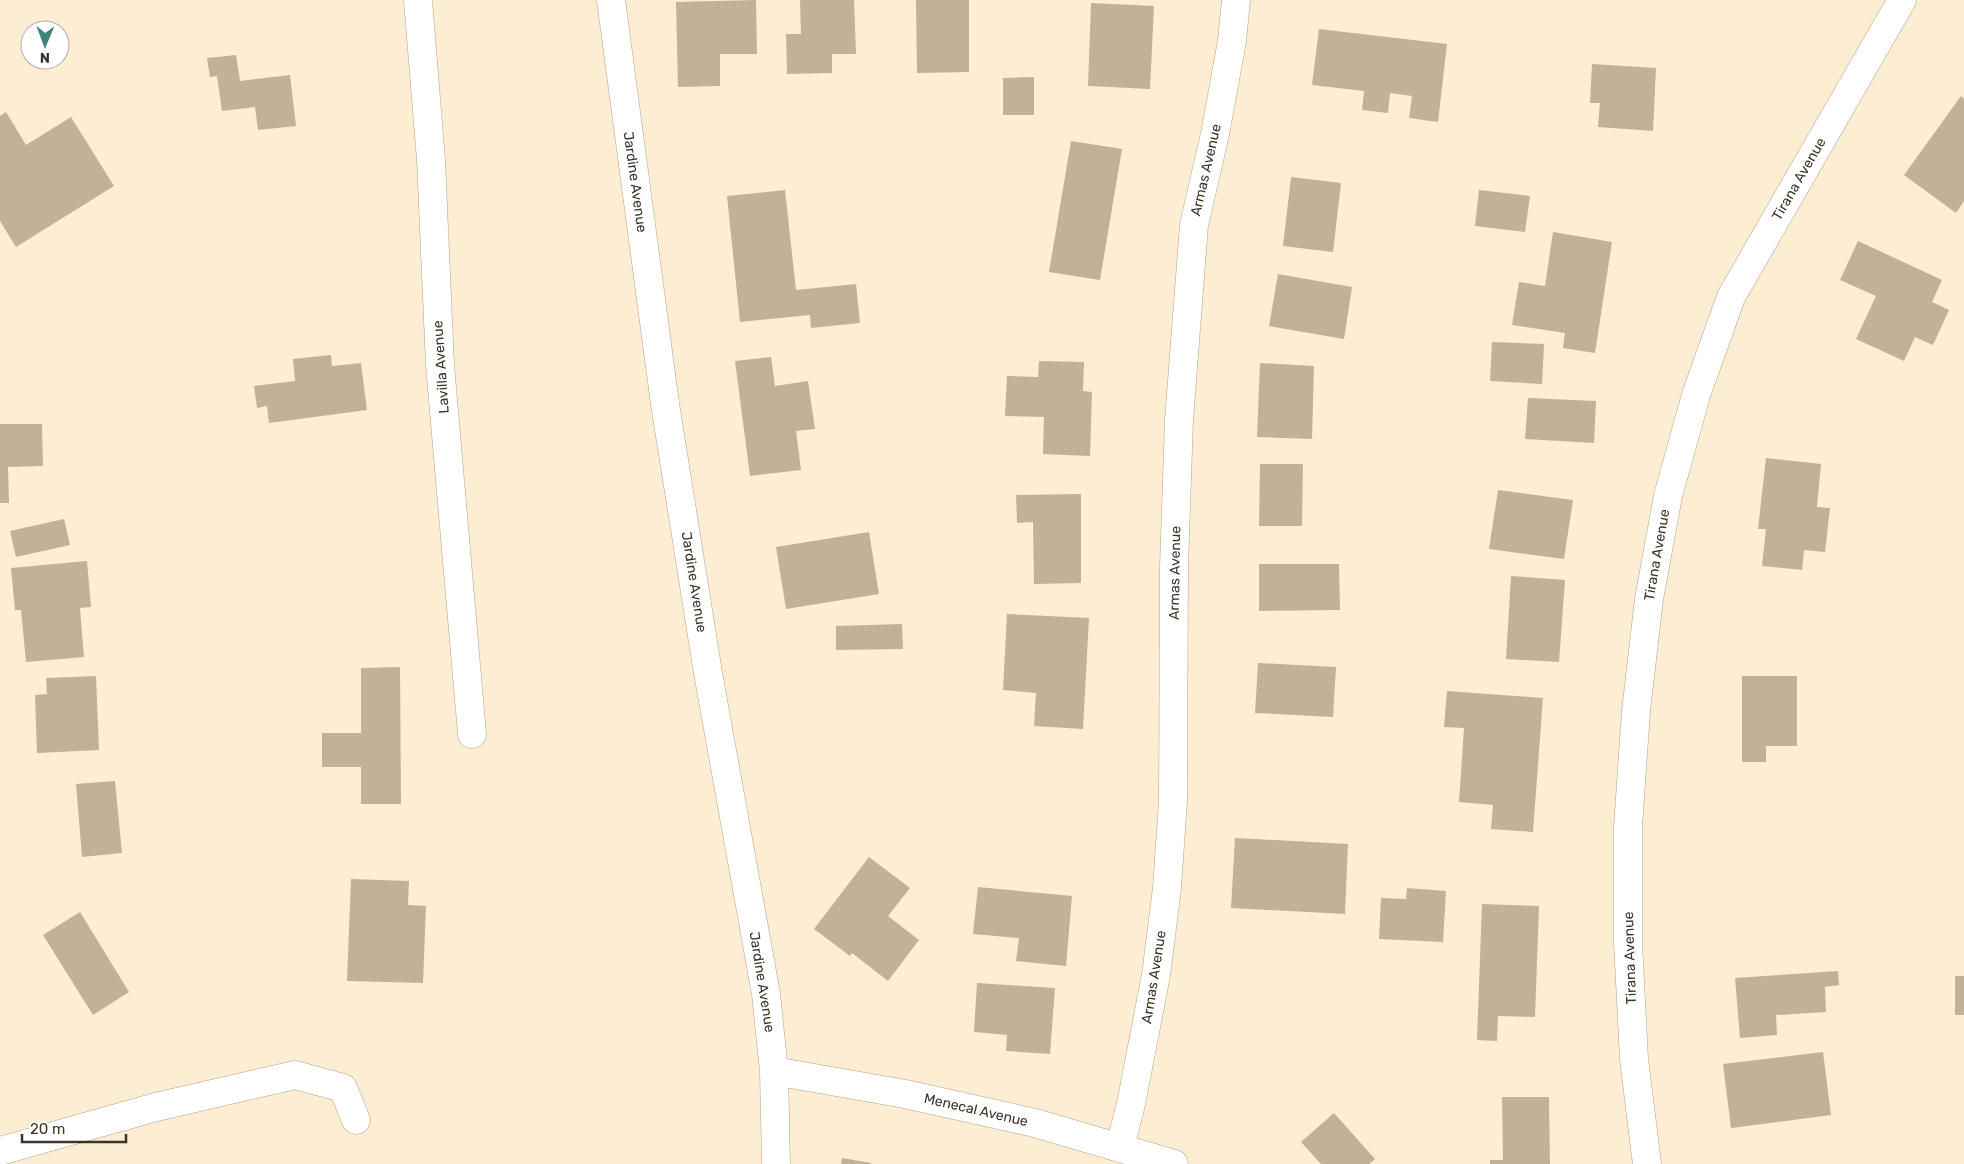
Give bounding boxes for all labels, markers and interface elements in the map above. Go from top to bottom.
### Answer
north arrow [20,20,70,70]
text: N [40,49,50,66]
street label: Armas Avenue [1187,122,1225,218]
street label: Jardine Avenue [619,130,651,234]
street label: Tirana Avenue [1768,134,1830,223]
street label: Lavilla Avenue [429,320,453,414]
street label: Tirana Avenue [1641,508,1673,602]
street label: Armas Avenue [1166,526,1184,620]
street label: Jardine Avenue [678,530,710,634]
street label: Tirana Avenue [1620,911,1640,1005]
street label: Armas Avenue [1138,929,1170,1025]
street label: Jardine Avenue [746,930,778,1034]
street label: Menecal Avenue [922,1090,1030,1130]
scale bar [22,1112,126,1144]
text: 20 m [30,1120,65,1138]

